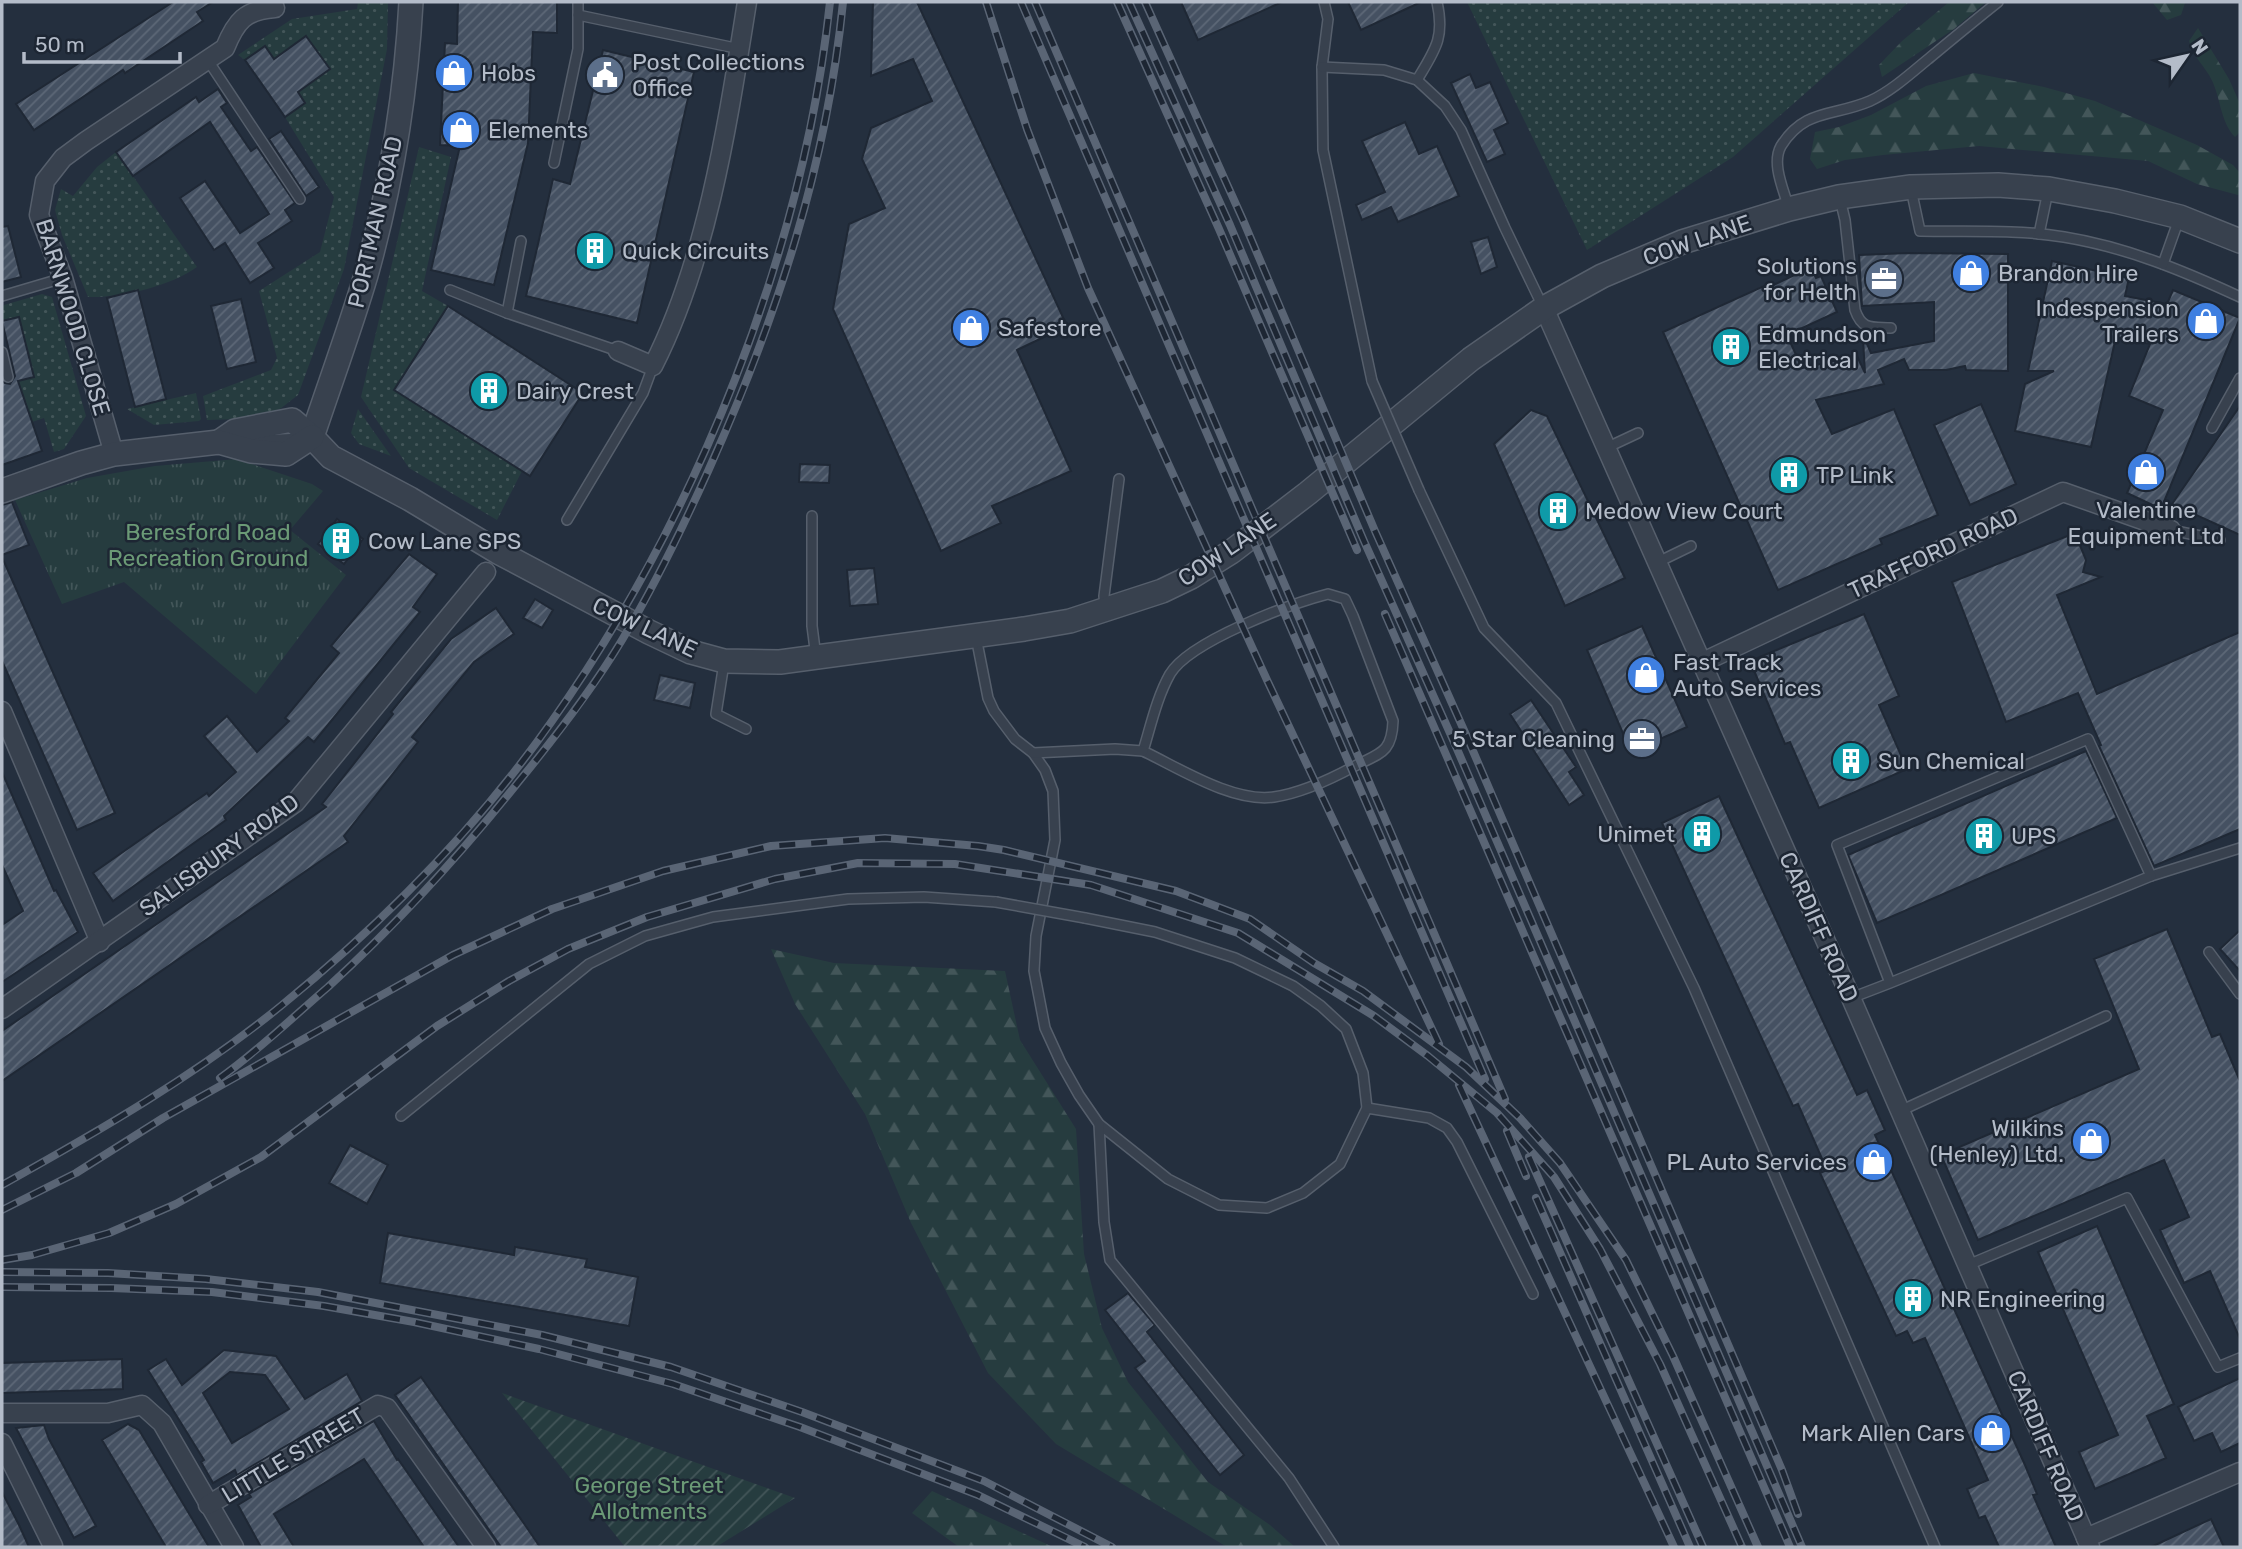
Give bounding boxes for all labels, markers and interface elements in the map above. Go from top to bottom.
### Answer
scale bar [24,21,180,65]
north arrow [2151,21,2221,91]
text: 50 m [35,32,85,57]
text: N [2186,35,2213,59]
place label: Post Collections Office [632,48,805,102]
shop icon: Hobs [433,52,475,94]
public building icon: Post Collections Office [584,54,626,96]
place label: Hobs [481,59,536,87]
shop icon: Elements [440,109,482,151]
place label: Elements [488,116,588,144]
street label: PORTMAN ROAD [342,133,408,311]
street label: COW LANE [1639,208,1755,272]
street label: BARNWOOD CLOSE [30,215,116,419]
building icon: Quick Circuits [574,230,616,272]
place label: Quick Circuits [622,237,769,265]
place label: Solutions for Helth [1757,252,1857,306]
shop icon: Brandon Hire [1950,252,1992,294]
office icon: Solutions for Helth [1863,258,1905,300]
place label: Brandon Hire [1998,259,2138,287]
place label: Indespension Trailers [2036,294,2179,348]
shop icon: Indespension Trailers [2185,300,2227,342]
shop icon: Safestore [950,307,992,349]
place label: Safestore [998,314,1102,342]
place label: Edmundson Electrical [1758,320,1886,374]
building icon: Edmundson Electrical [1710,326,1752,368]
building icon: Dairy Crest [468,370,510,412]
place label: Dairy Crest [516,377,634,405]
shop icon: Valentine Equipment Ltd [2125,451,2167,493]
building icon: TP Link [1768,454,1810,496]
place label: TP Link [1816,461,1894,489]
building icon: Medow View Court [1537,490,1579,532]
place label: Valentine Equipment Ltd [2068,496,2224,550]
place label: Medow View Court [1585,497,1782,525]
street label: TRAFFORD ROAD [1844,501,2022,605]
street label: COW LANE [1172,506,1282,592]
park label: Beresford Road Recreation Ground [108,518,308,572]
building icon: Cow Lane SPS [320,520,362,562]
place label: Cow Lane SPS [368,527,521,555]
street label: COW LANE [588,591,702,663]
place label: Fast Track Auto Services [1673,648,1821,702]
shop icon: Fast Track Auto Services [1625,654,1667,696]
office icon: 5 Star Cleaning [1621,718,1663,760]
place label: 5 Star Cleaning [1452,725,1615,753]
building icon: Sun Chemical [1830,740,1872,782]
place label: Sun Chemical [1878,747,2025,775]
street label: SALISBURY ROAD [134,788,304,922]
building icon: Unimet [1681,813,1723,855]
building icon: UPS [1963,815,2005,857]
place label: Unimet [1597,820,1675,848]
place label: UPS [2011,822,2056,850]
street label: CARDIFF ROAD [1773,848,1865,1006]
place label: Wilkins (Henley) Ltd. [1930,1114,2064,1168]
shop icon: Wilkins (Henley) Ltd. [2070,1120,2112,1162]
shop icon: PL Auto Services [1853,1141,1895,1183]
place label: PL Auto Services [1666,1148,1847,1176]
building icon: NR Engineering [1892,1278,1934,1320]
place label: NR Engineering [1940,1285,2106,1313]
street label: CARDIFF ROAD [2002,1366,2090,1526]
street label: LITTLE STREET [216,1401,370,1509]
shop icon: Mark Allen Cars [1971,1412,2013,1454]
place label: Mark Allen Cars [1801,1419,1965,1447]
park label: George Street Allotments [575,1471,723,1525]

